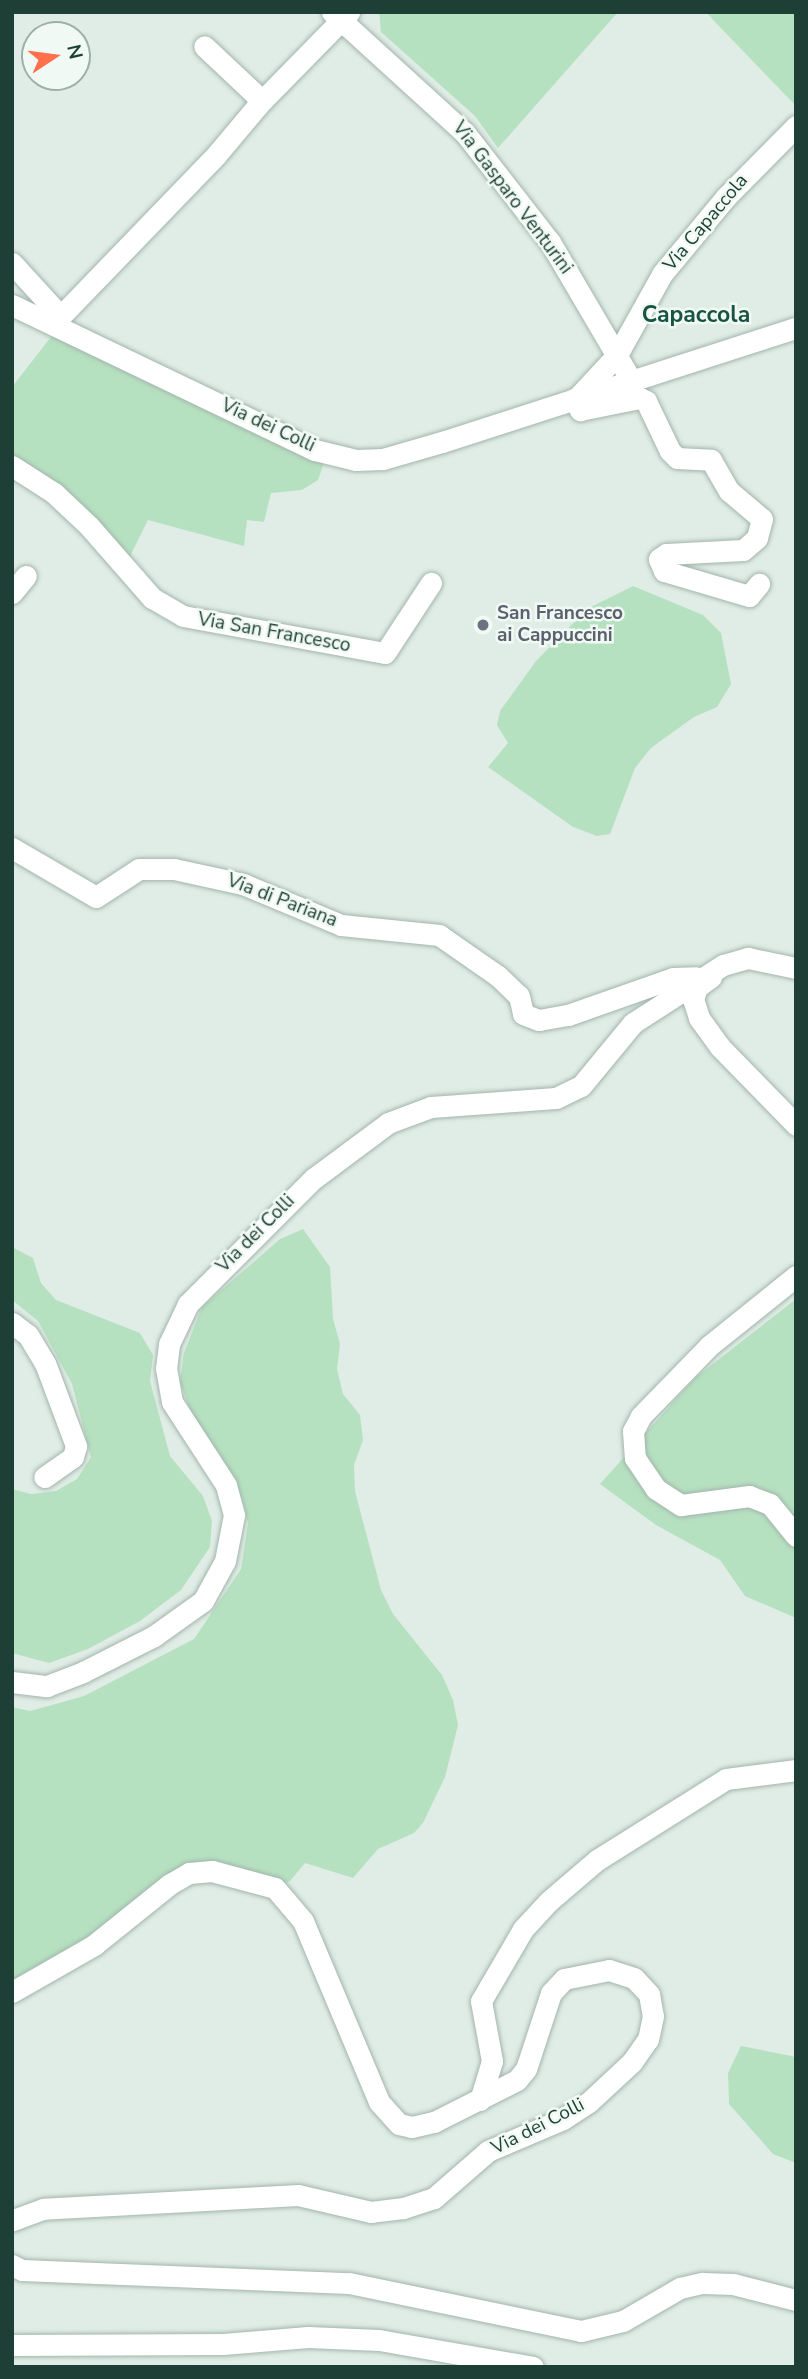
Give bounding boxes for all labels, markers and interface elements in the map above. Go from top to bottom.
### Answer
north arrow [21,21,91,91]
text: N [60,42,89,62]
street label: Via Gasparo Venturini [447,117,577,279]
street label: Via Capaccola [659,170,753,276]
district label: Capaccola [642,301,750,329]
street label: Via dei Colli [217,394,319,458]
place label: San Francesco ai Cappuccini [497,603,623,647]
street label: Via San Francesco [196,608,352,658]
marker: San Francesco ai Cappuccini [475,617,491,633]
street label: Via di Pariana [223,869,341,933]
street label: Via dei Colli [212,1190,300,1278]
street label: Via dei Colli [488,2094,588,2160]

